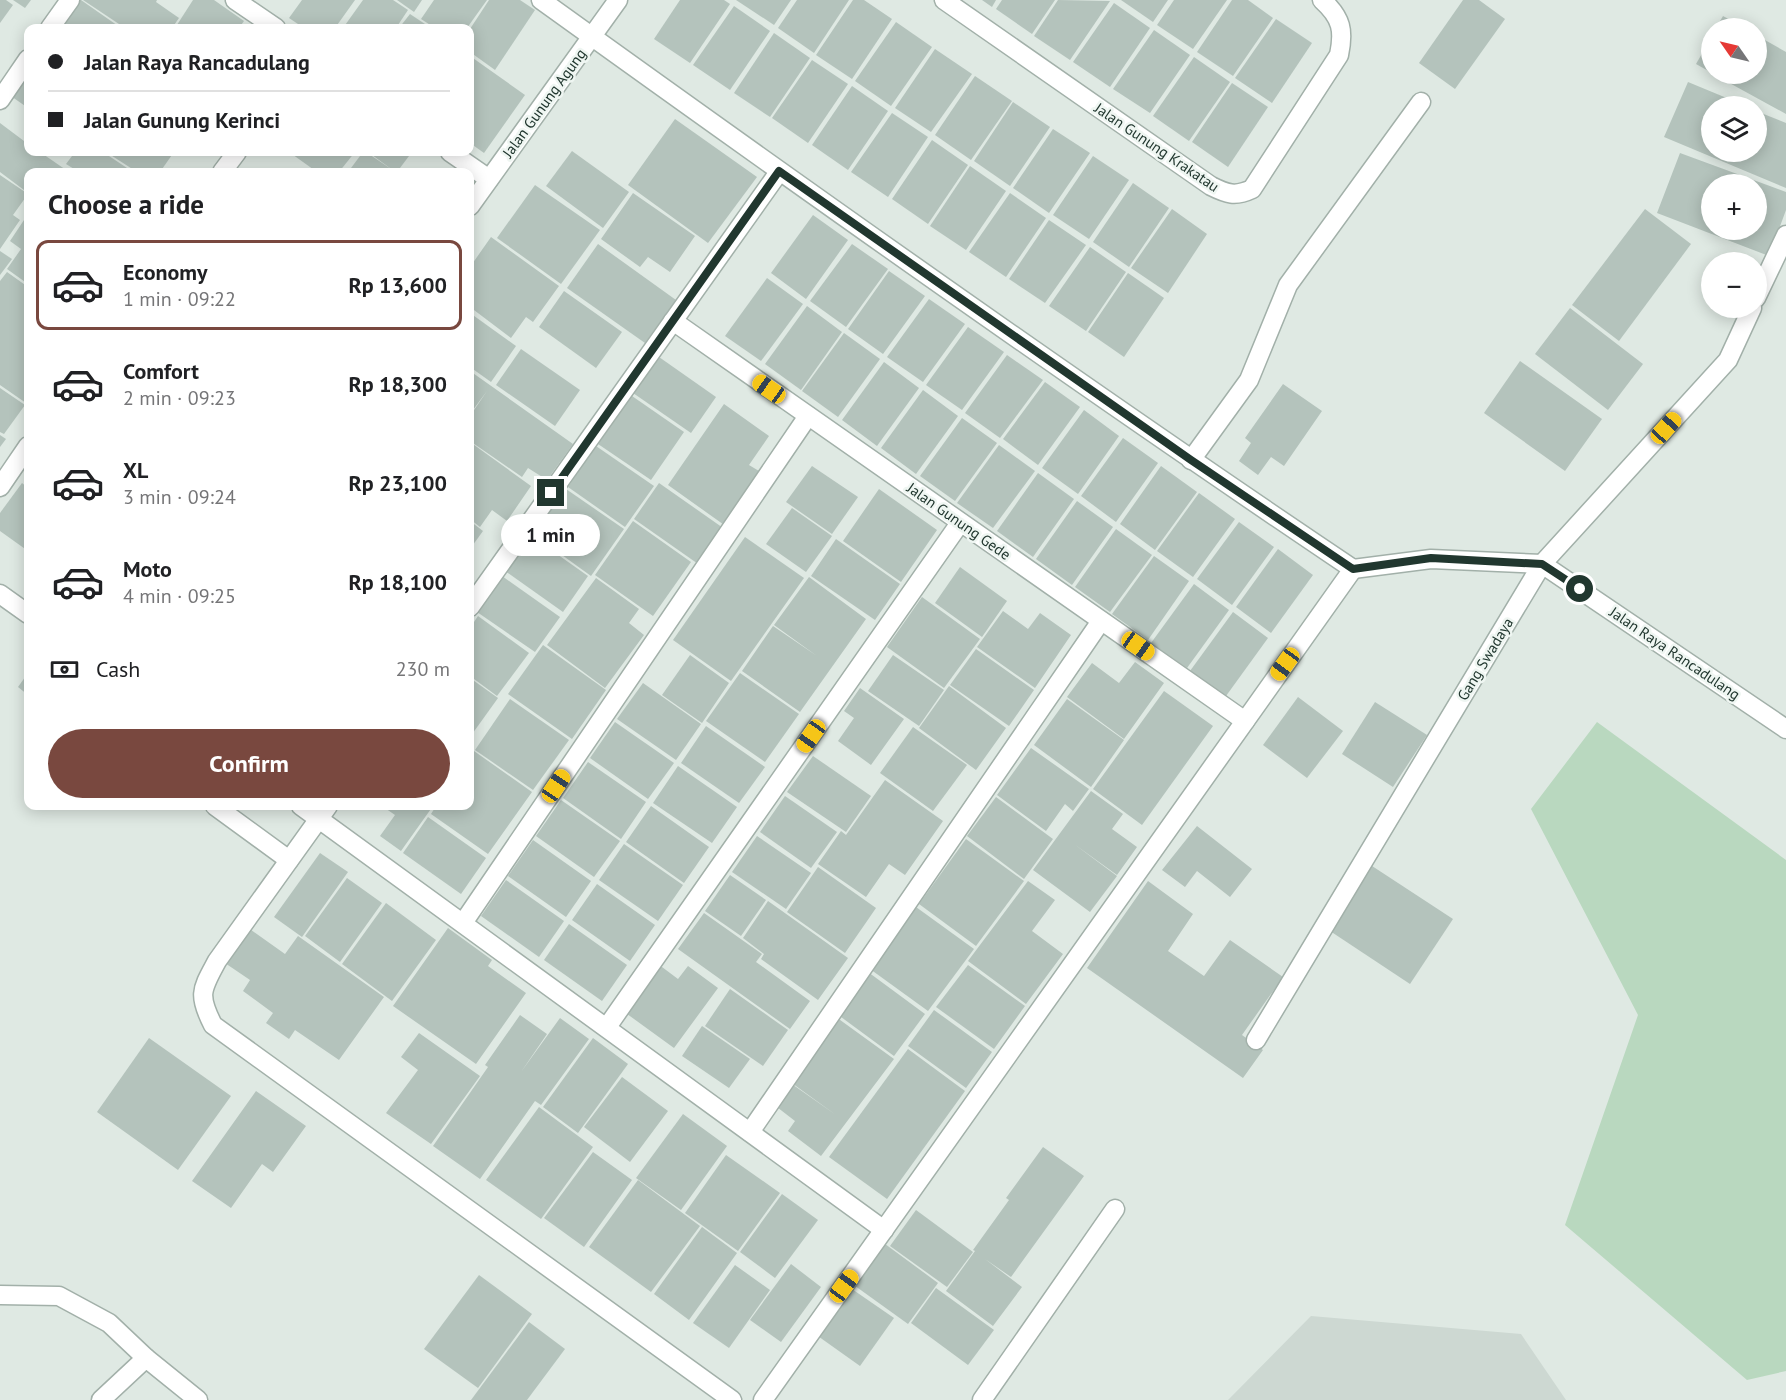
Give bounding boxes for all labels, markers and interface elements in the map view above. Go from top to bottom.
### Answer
north arrow [1701,18,1767,84]
map controls [1701,18,1767,318]
street label: Jalan Gunung Agung [497,45,590,162]
text: Jalan Raya Rancadulang [84,48,310,76]
button: layers [1701,96,1767,162]
street label: Jalan Gunung Krakatau [1090,98,1223,196]
text: Jalan Gunung Kerinci [84,106,280,134]
button: + [1701,174,1767,240]
text: Choose a ride [48,187,204,221]
button: − [1701,252,1767,318]
icon: car [51,258,105,312]
text: Economy [123,258,207,286]
text: Rp 13,600 [348,271,447,299]
text: 1 min · 09:22 [123,286,236,312]
icon: car [51,357,105,411]
text: Comfort [123,357,199,385]
text: Rp 18,300 [348,370,447,398]
car [749,371,789,407]
text: 2 min · 09:23 [123,385,236,411]
car [1647,409,1685,447]
icon: car [51,456,105,510]
text: XL [123,456,148,484]
text: Rp 23,100 [348,469,447,497]
street label: Jalan Gunung Gede [903,478,1014,564]
route end [537,479,564,506]
text: 3 min · 09:24 [123,484,236,510]
callout: 1 min [502,514,600,556]
text: 1 min [526,522,575,548]
icon: car [51,555,105,609]
text: Moto [123,555,172,583]
text: Rp 18,100 [348,568,447,596]
route start [1566,575,1593,602]
text: 4 min · 09:25 [123,583,236,609]
street label: Jalan Raya Rancadulang [1605,602,1744,704]
street label: Gang Swadaya [1453,614,1517,704]
car [1118,628,1158,664]
car [1267,644,1303,684]
icon: cash [48,653,81,686]
text: Cash [96,655,140,683]
text: 230 m [396,656,450,682]
car [793,716,829,756]
button: Confirm [48,729,450,798]
car [538,766,574,806]
car [826,1266,862,1306]

